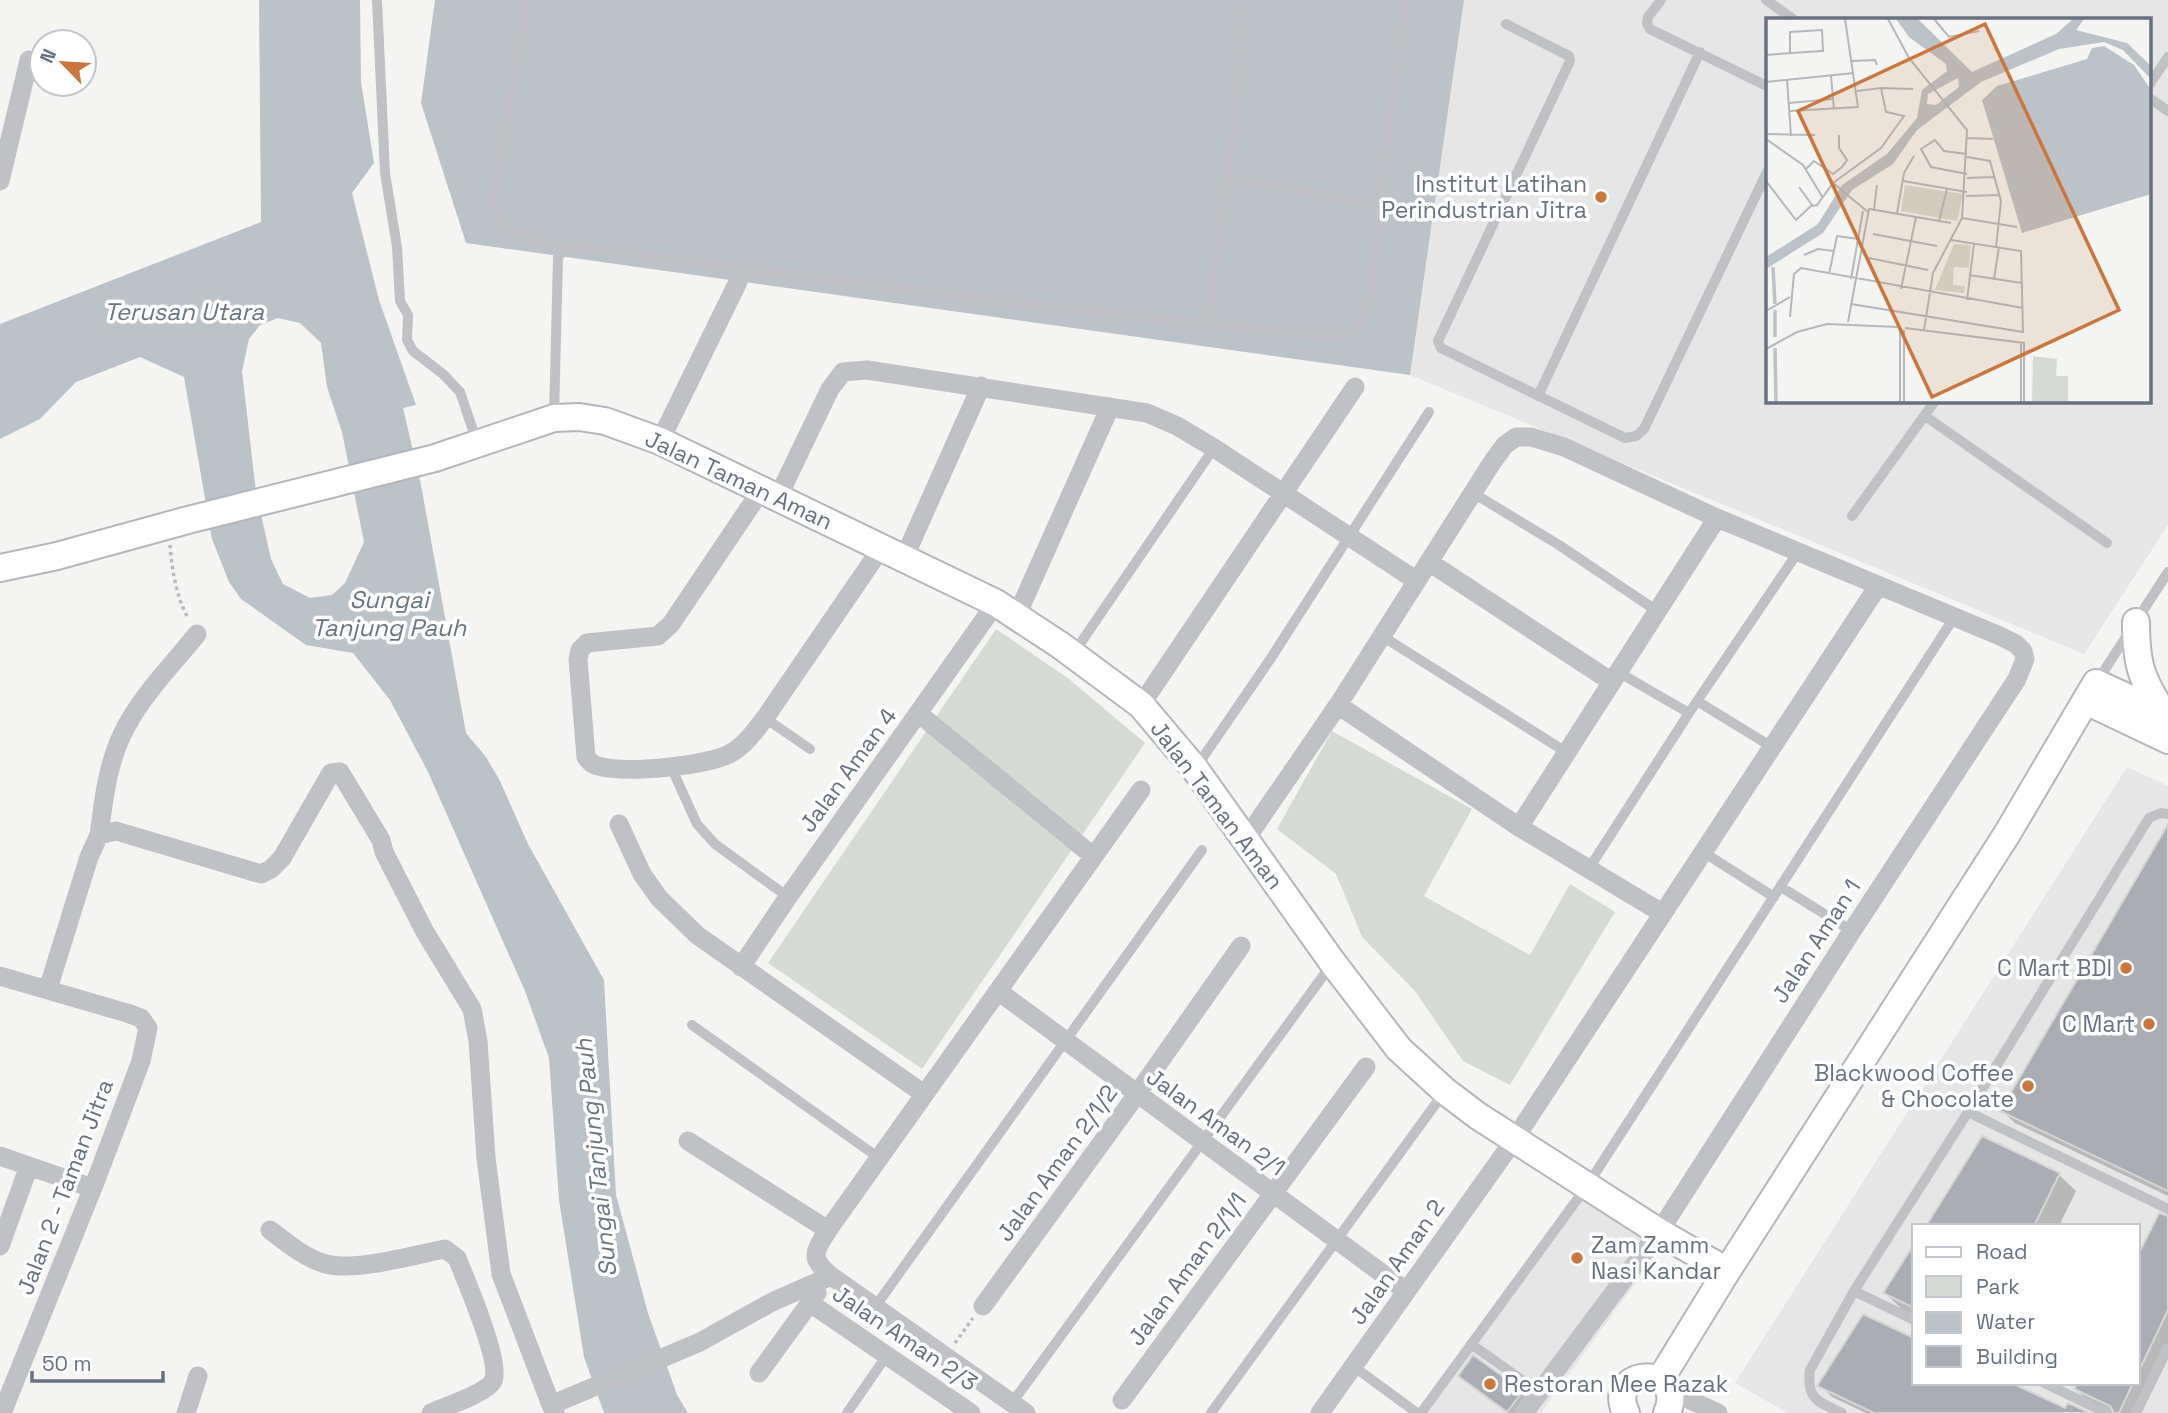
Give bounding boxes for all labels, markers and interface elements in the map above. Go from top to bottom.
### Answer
inset map [1766,18,2150,402]
north arrow [28,28,98,98]
text: N [34,45,62,67]
place label: Institut Latihan Perindustrian Jitra [1381,169,1587,225]
marker: Institut Latihan Perindustrian Jitra [1593,189,1609,205]
water label: Terusan Utara [104,296,264,327]
street label: Jalan Taman Aman [640,423,838,537]
water label: Sungai Tanjung Pauh [312,584,468,643]
street label: Jalan Aman 4 [793,702,903,838]
street label: Jalan Taman Aman [1144,715,1290,895]
street label: Jalan Aman 1 [1765,873,1867,1009]
place label: C Mart BDI [1997,953,2112,983]
marker: C Mart BDI [2118,960,2134,976]
place label: C Mart [2062,1009,2135,1039]
marker: C Mart [2141,1016,2157,1032]
water label: Sungai Tanjung Pauh [567,1036,623,1279]
place label: Blackwood Coffee & Chocolate [1814,1058,2014,1114]
street label: Jalan Aman 2/1 [1141,1062,1291,1182]
street label: Jalan 2 - Taman Jitra [10,1075,120,1299]
marker: Blackwood Coffee & Chocolate [2020,1078,2036,1094]
street label: Jalan Aman 2/1/2 [990,1079,1124,1247]
street label: Jalan Aman 2/1/1 [1121,1186,1253,1352]
street label: Jalan Aman 2 [1343,1193,1451,1331]
legend [1912,1224,2140,1385]
place label: Zam Zamm Nasi Kandar [1591,1230,1721,1286]
text: Road [1976,1238,2028,1265]
marker: Zam Zamm Nasi Kandar [1569,1250,1585,1266]
text: Park [1976,1273,2020,1300]
street label: Jalan Aman 2/3 [827,1278,983,1398]
text: Water [1976,1308,2035,1335]
scale bar [32,1340,163,1384]
text: Building [1976,1343,2058,1370]
text: 50 m [42,1350,92,1377]
place label: Restoran Mee Razak [1504,1369,1728,1399]
marker: Restoran Mee Razak [1482,1376,1498,1392]

